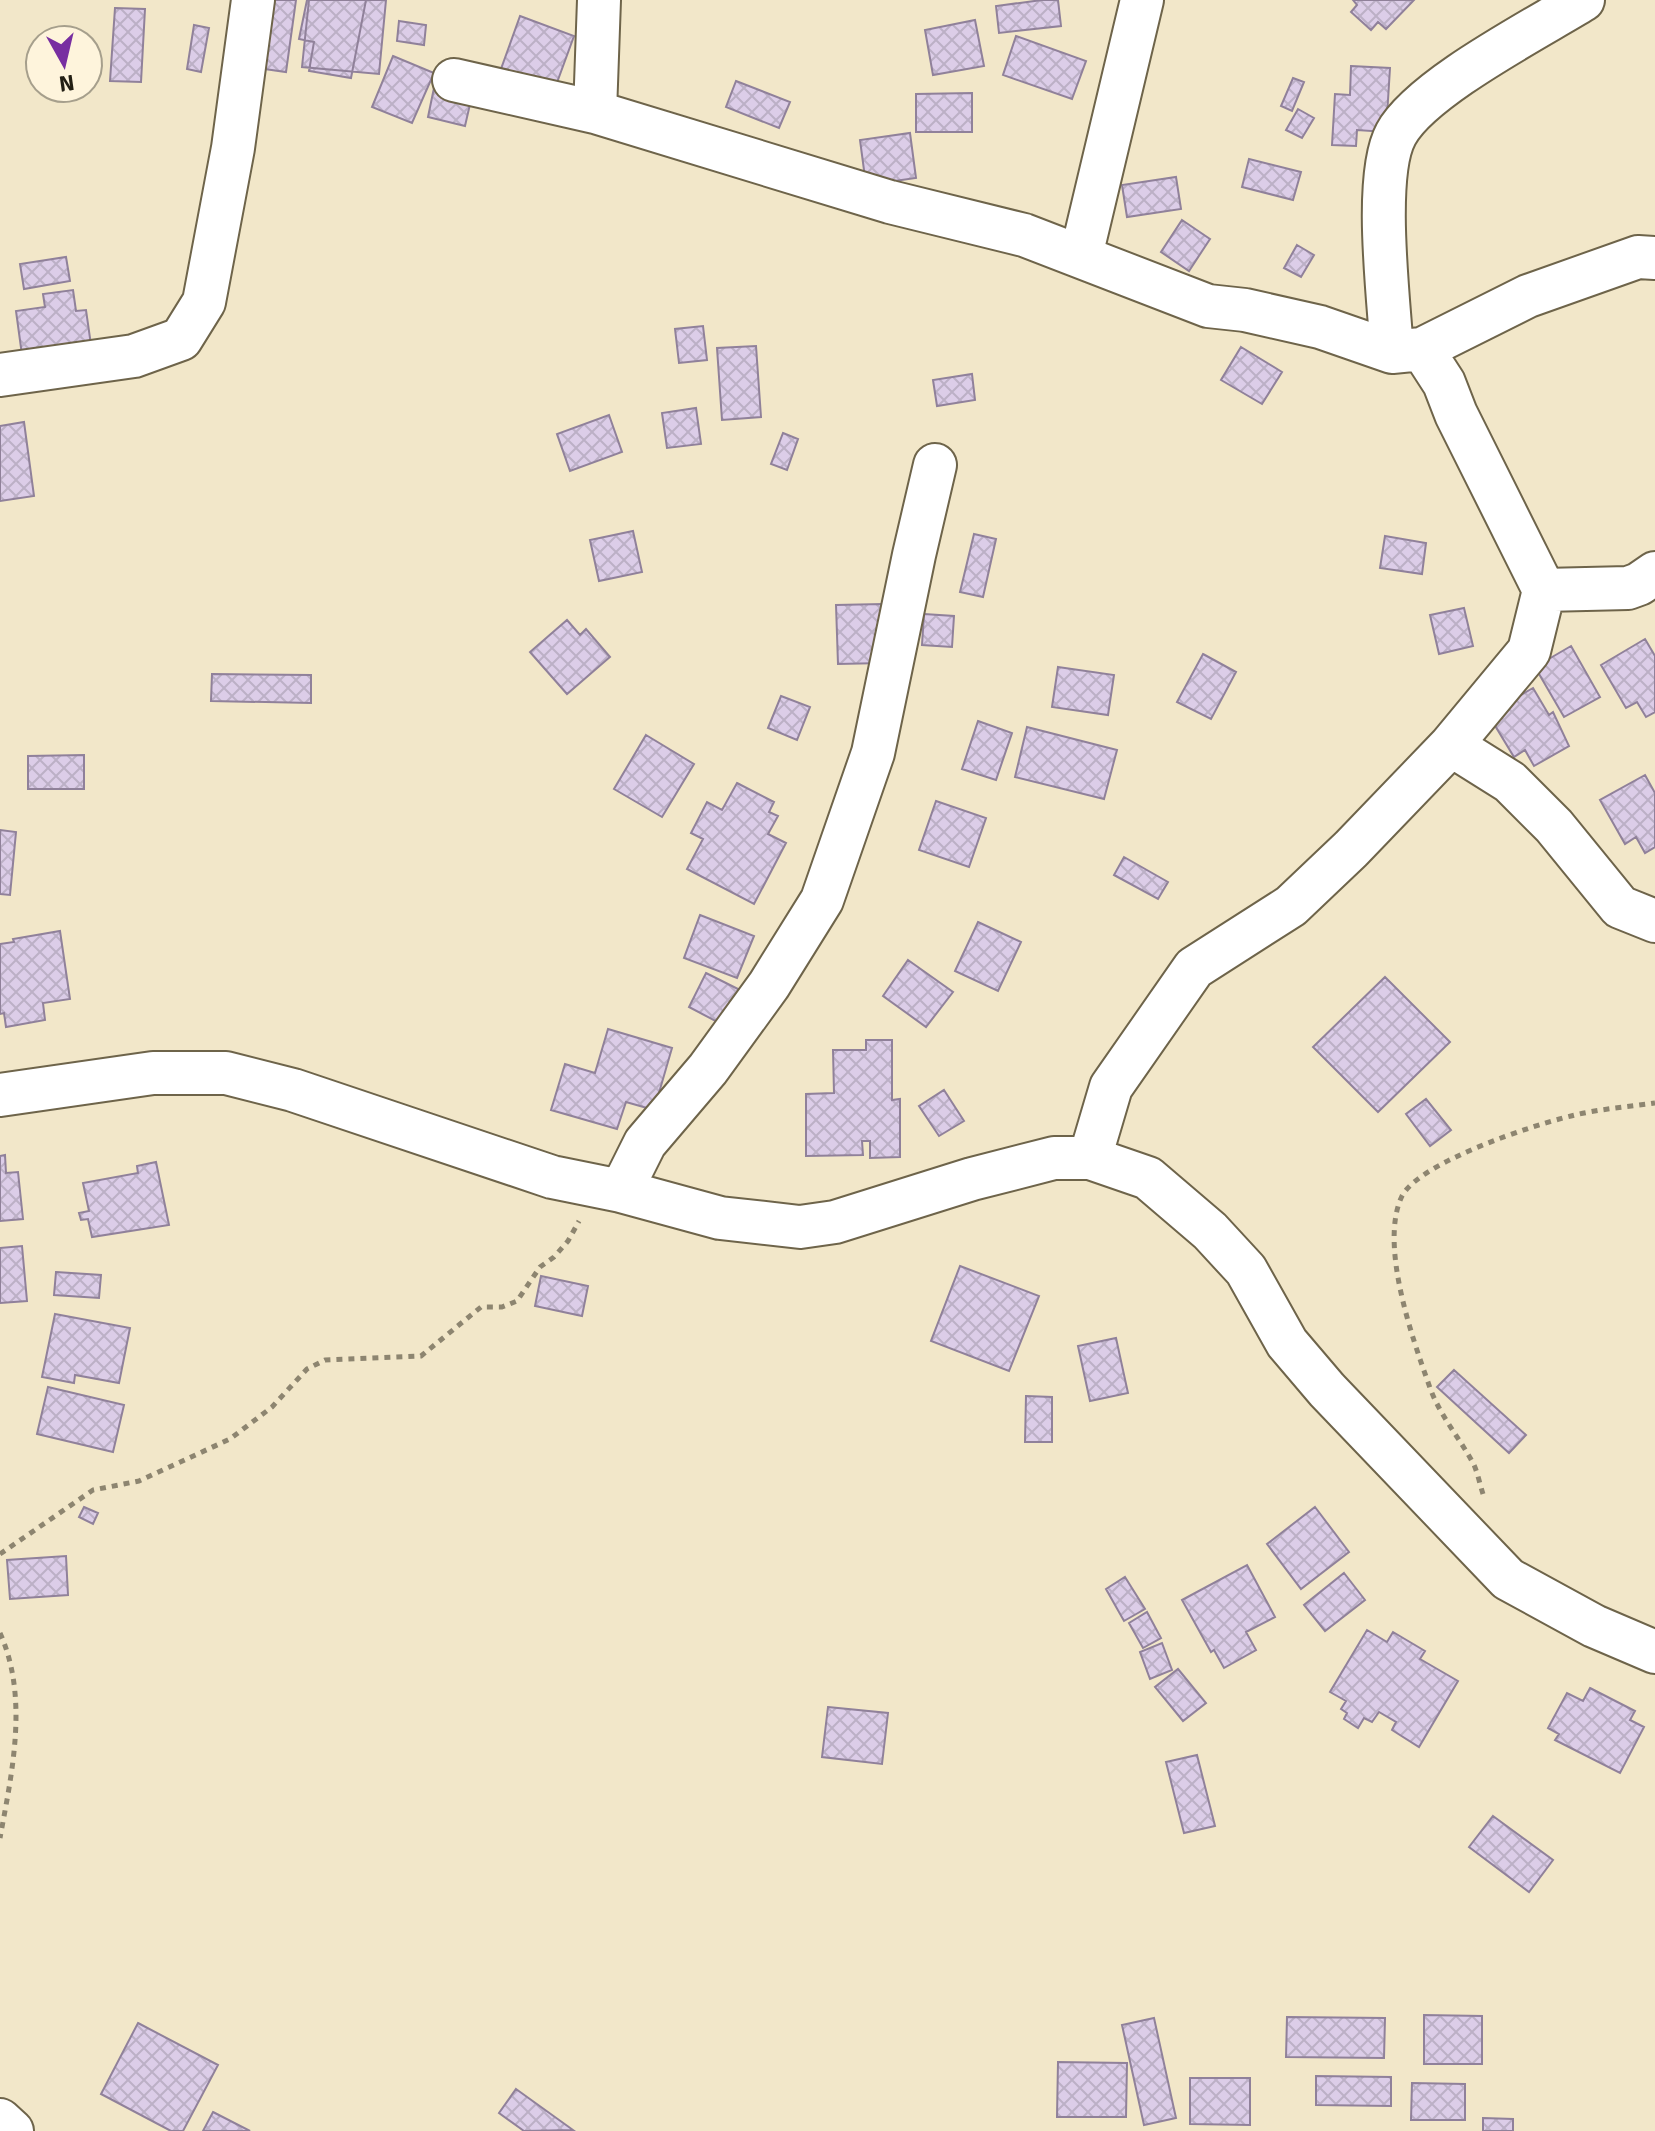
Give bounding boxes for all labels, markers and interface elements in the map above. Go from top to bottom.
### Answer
north arrow [24,24,104,104]
text: N [57,69,76,98]

